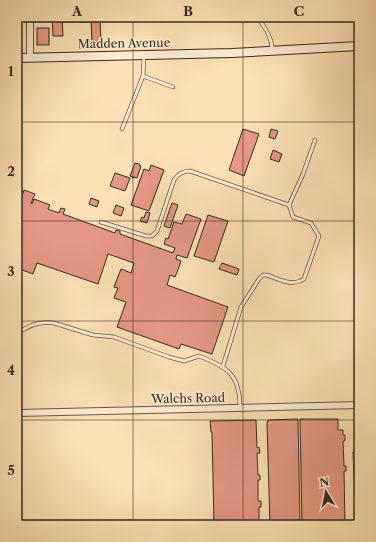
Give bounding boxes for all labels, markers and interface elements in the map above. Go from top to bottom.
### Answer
text: A [71,3,83,19]
text: B [183,3,193,19]
text: C [294,3,304,19]
street label: Madden Avenue [78,35,171,51]
text: 1 [8,63,14,79]
text: 2 [7,163,15,179]
text: 3 [7,263,15,279]
text: 4 [7,362,15,378]
street label: Walchs Road [150,390,226,406]
text: 5 [7,462,15,478]
north arrow [306,472,346,512]
text: N [318,474,331,490]

